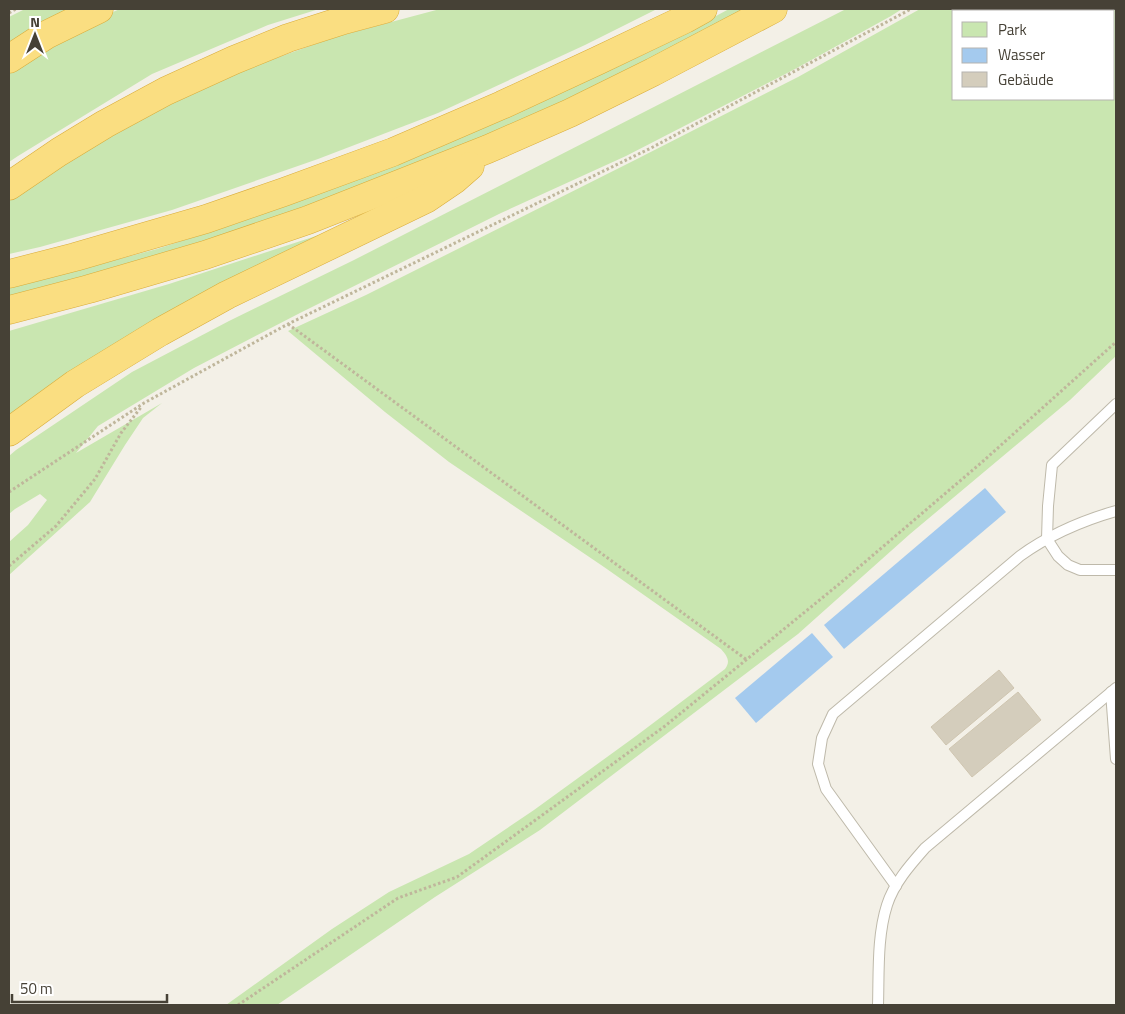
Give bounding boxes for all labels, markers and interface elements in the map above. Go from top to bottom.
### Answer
north arrow [10,10,60,60]
legend [952,10,1115,100]
text: N [30,11,40,32]
text: Park [998,18,1027,41]
text: Wasser [998,43,1045,66]
text: Gebäude [998,68,1054,91]
scale bar [12,972,168,1004]
text: 50 m [20,977,53,1000]

